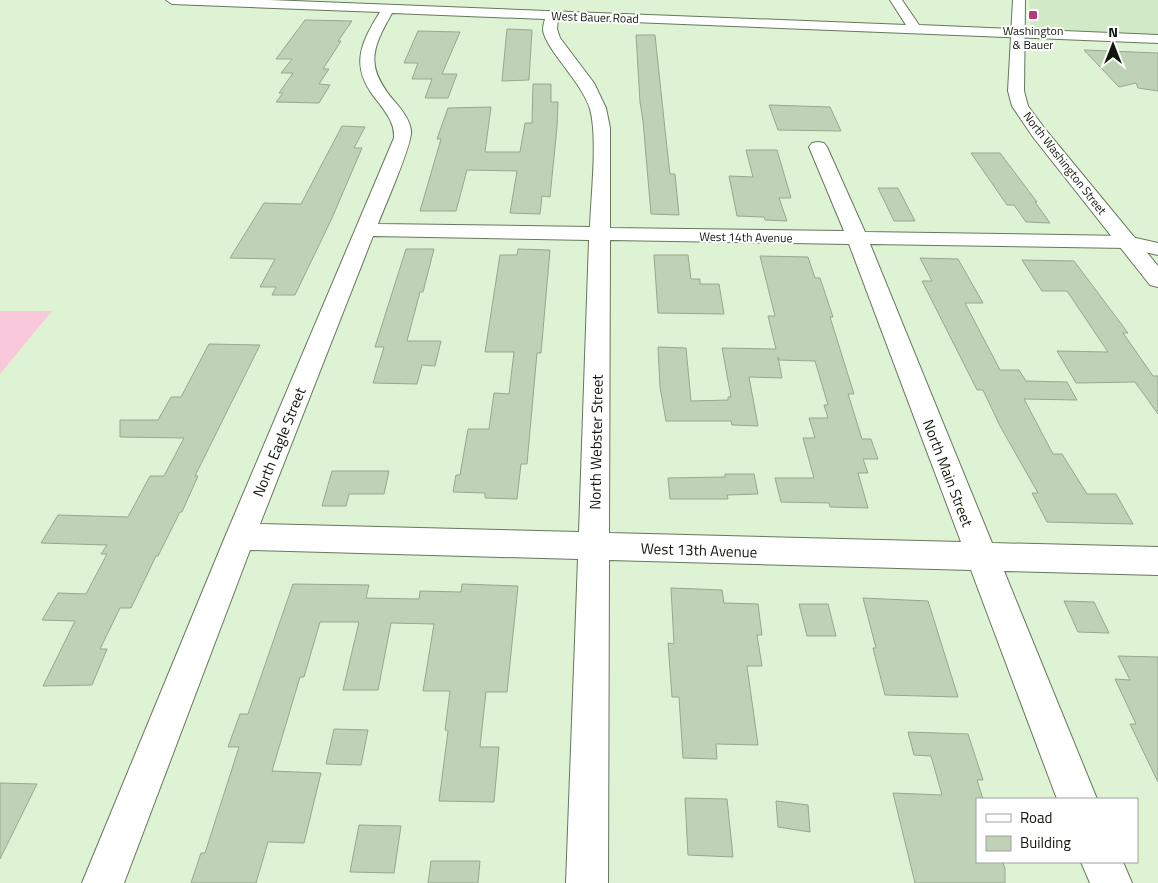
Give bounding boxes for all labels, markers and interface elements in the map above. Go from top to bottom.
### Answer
street label: West Bauer Road [551,6,639,28]
marker: Washington & Bauer [1027,9,1039,21]
north arrow [1088,20,1138,70]
place label: Washington & Bauer [1003,21,1063,54]
text: N [1108,21,1118,42]
street label: North Washington Street [1019,107,1112,219]
street label: West 14th Avenue [699,227,793,247]
street label: North Webster Street [583,373,609,510]
street label: North Eagle Street [247,383,312,500]
street label: North Main Street [917,416,979,531]
street label: West 13th Avenue [640,536,758,564]
legend [976,798,1138,863]
text: Road [1020,806,1052,829]
text: Building [1020,831,1071,854]

